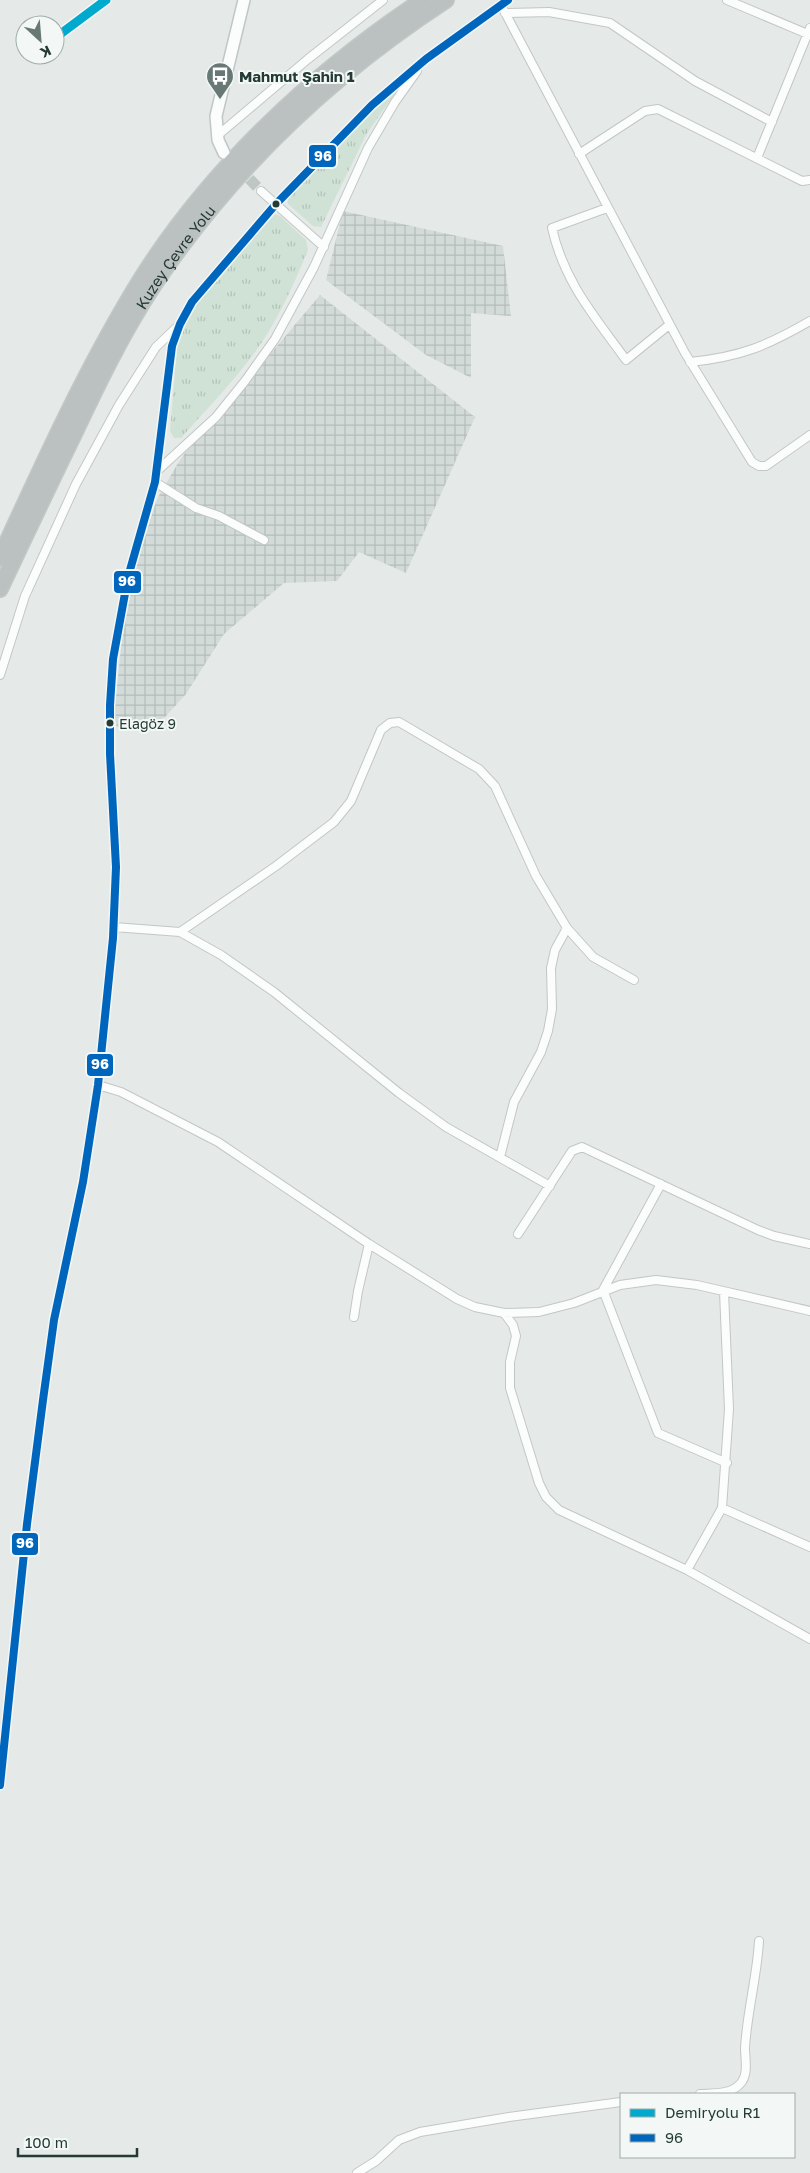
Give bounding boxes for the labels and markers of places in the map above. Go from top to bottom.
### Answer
bus stop icon: Mahmut Şahin 1 [205,61,235,100]
place label: Mahmut Şahin 1 [239,67,355,85]
unlabelled marker [271,199,281,209]
place label: Elagöz 9 [119,715,176,732]
marker: Elagöz 9 [105,718,115,728]

